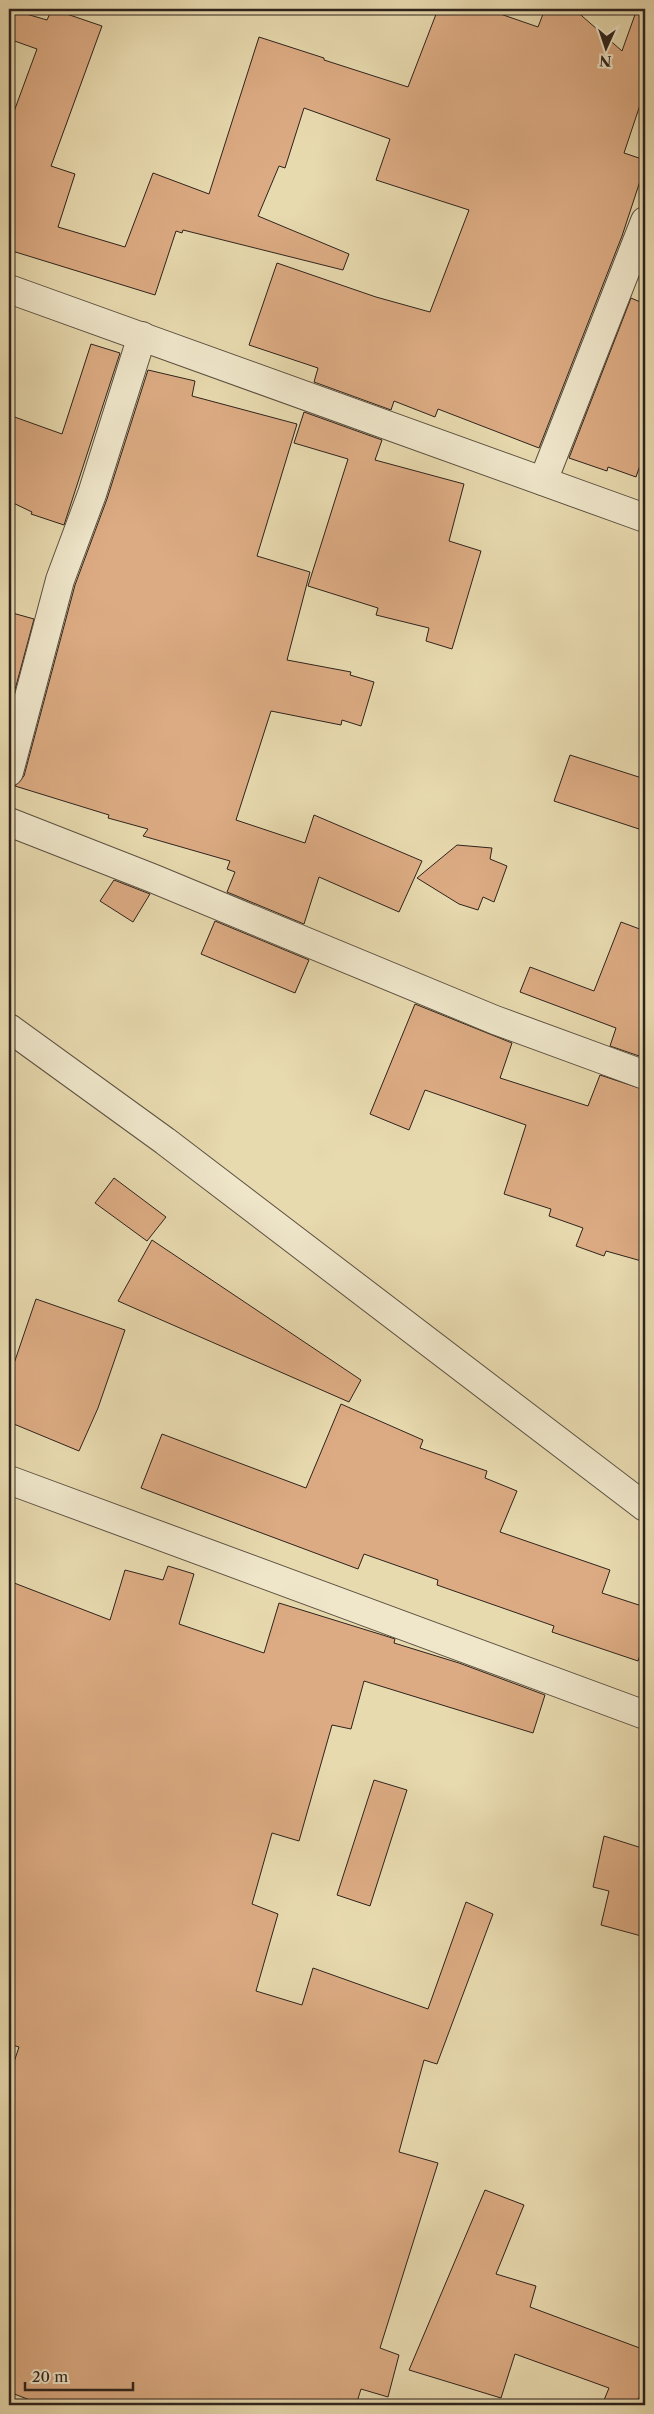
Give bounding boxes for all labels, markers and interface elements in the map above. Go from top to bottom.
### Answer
north arrow [582,22,632,72]
text: N [599,52,612,70]
scale bar [25,2359,132,2391]
text: 20 m [32,2367,68,2386]

